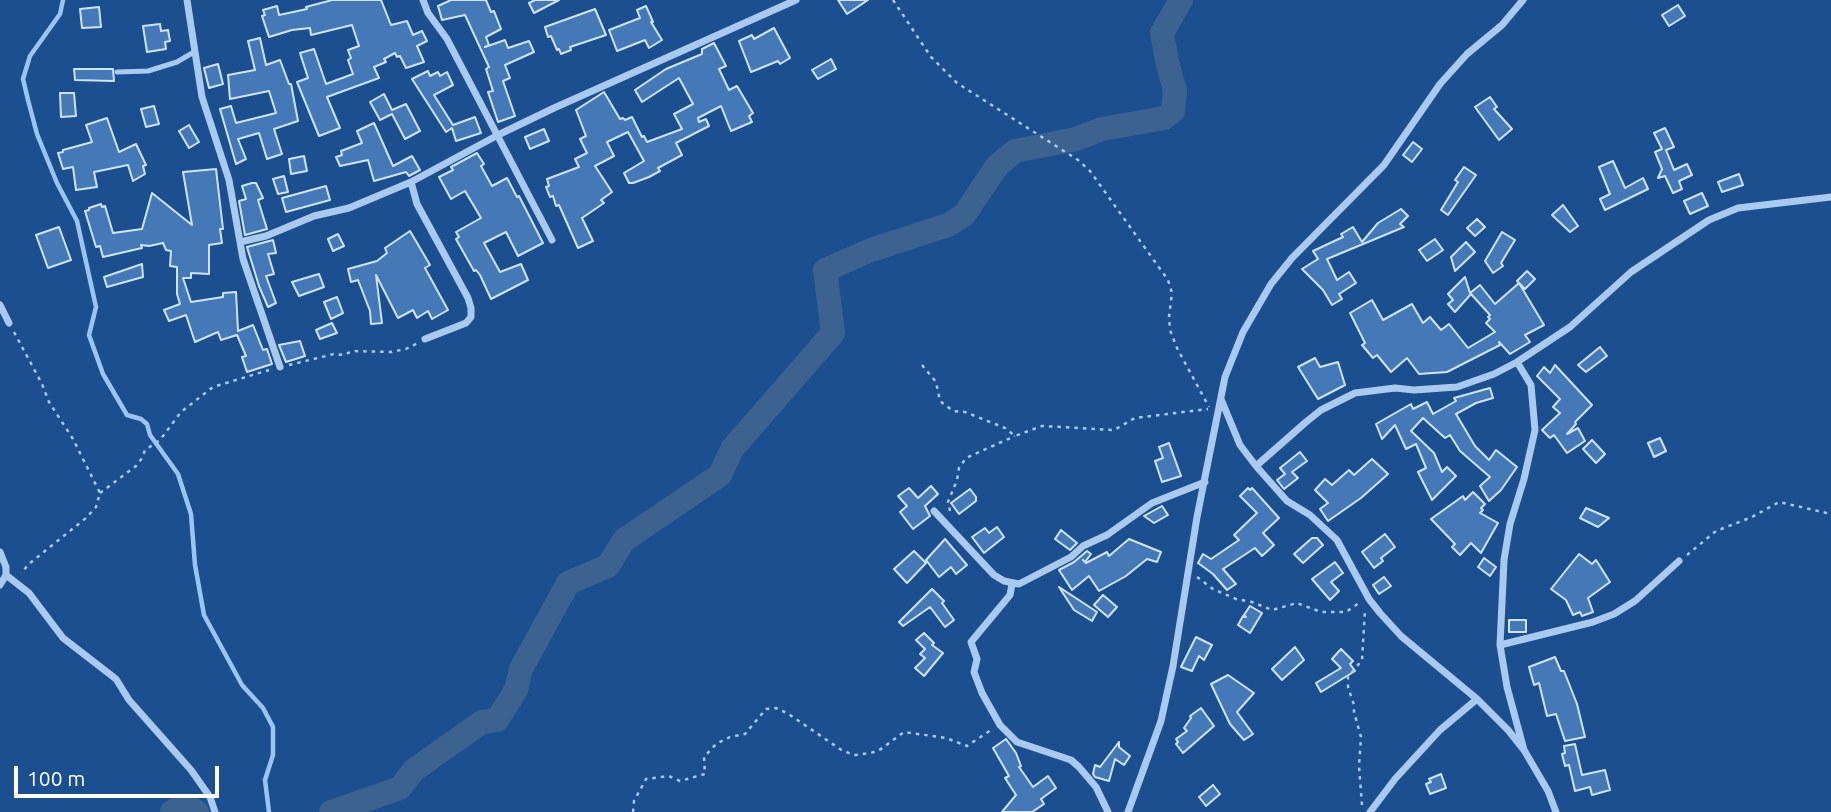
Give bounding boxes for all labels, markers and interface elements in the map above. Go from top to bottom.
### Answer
scale bar [18,752,222,796]
text: 100 m [27,766,85,790]

